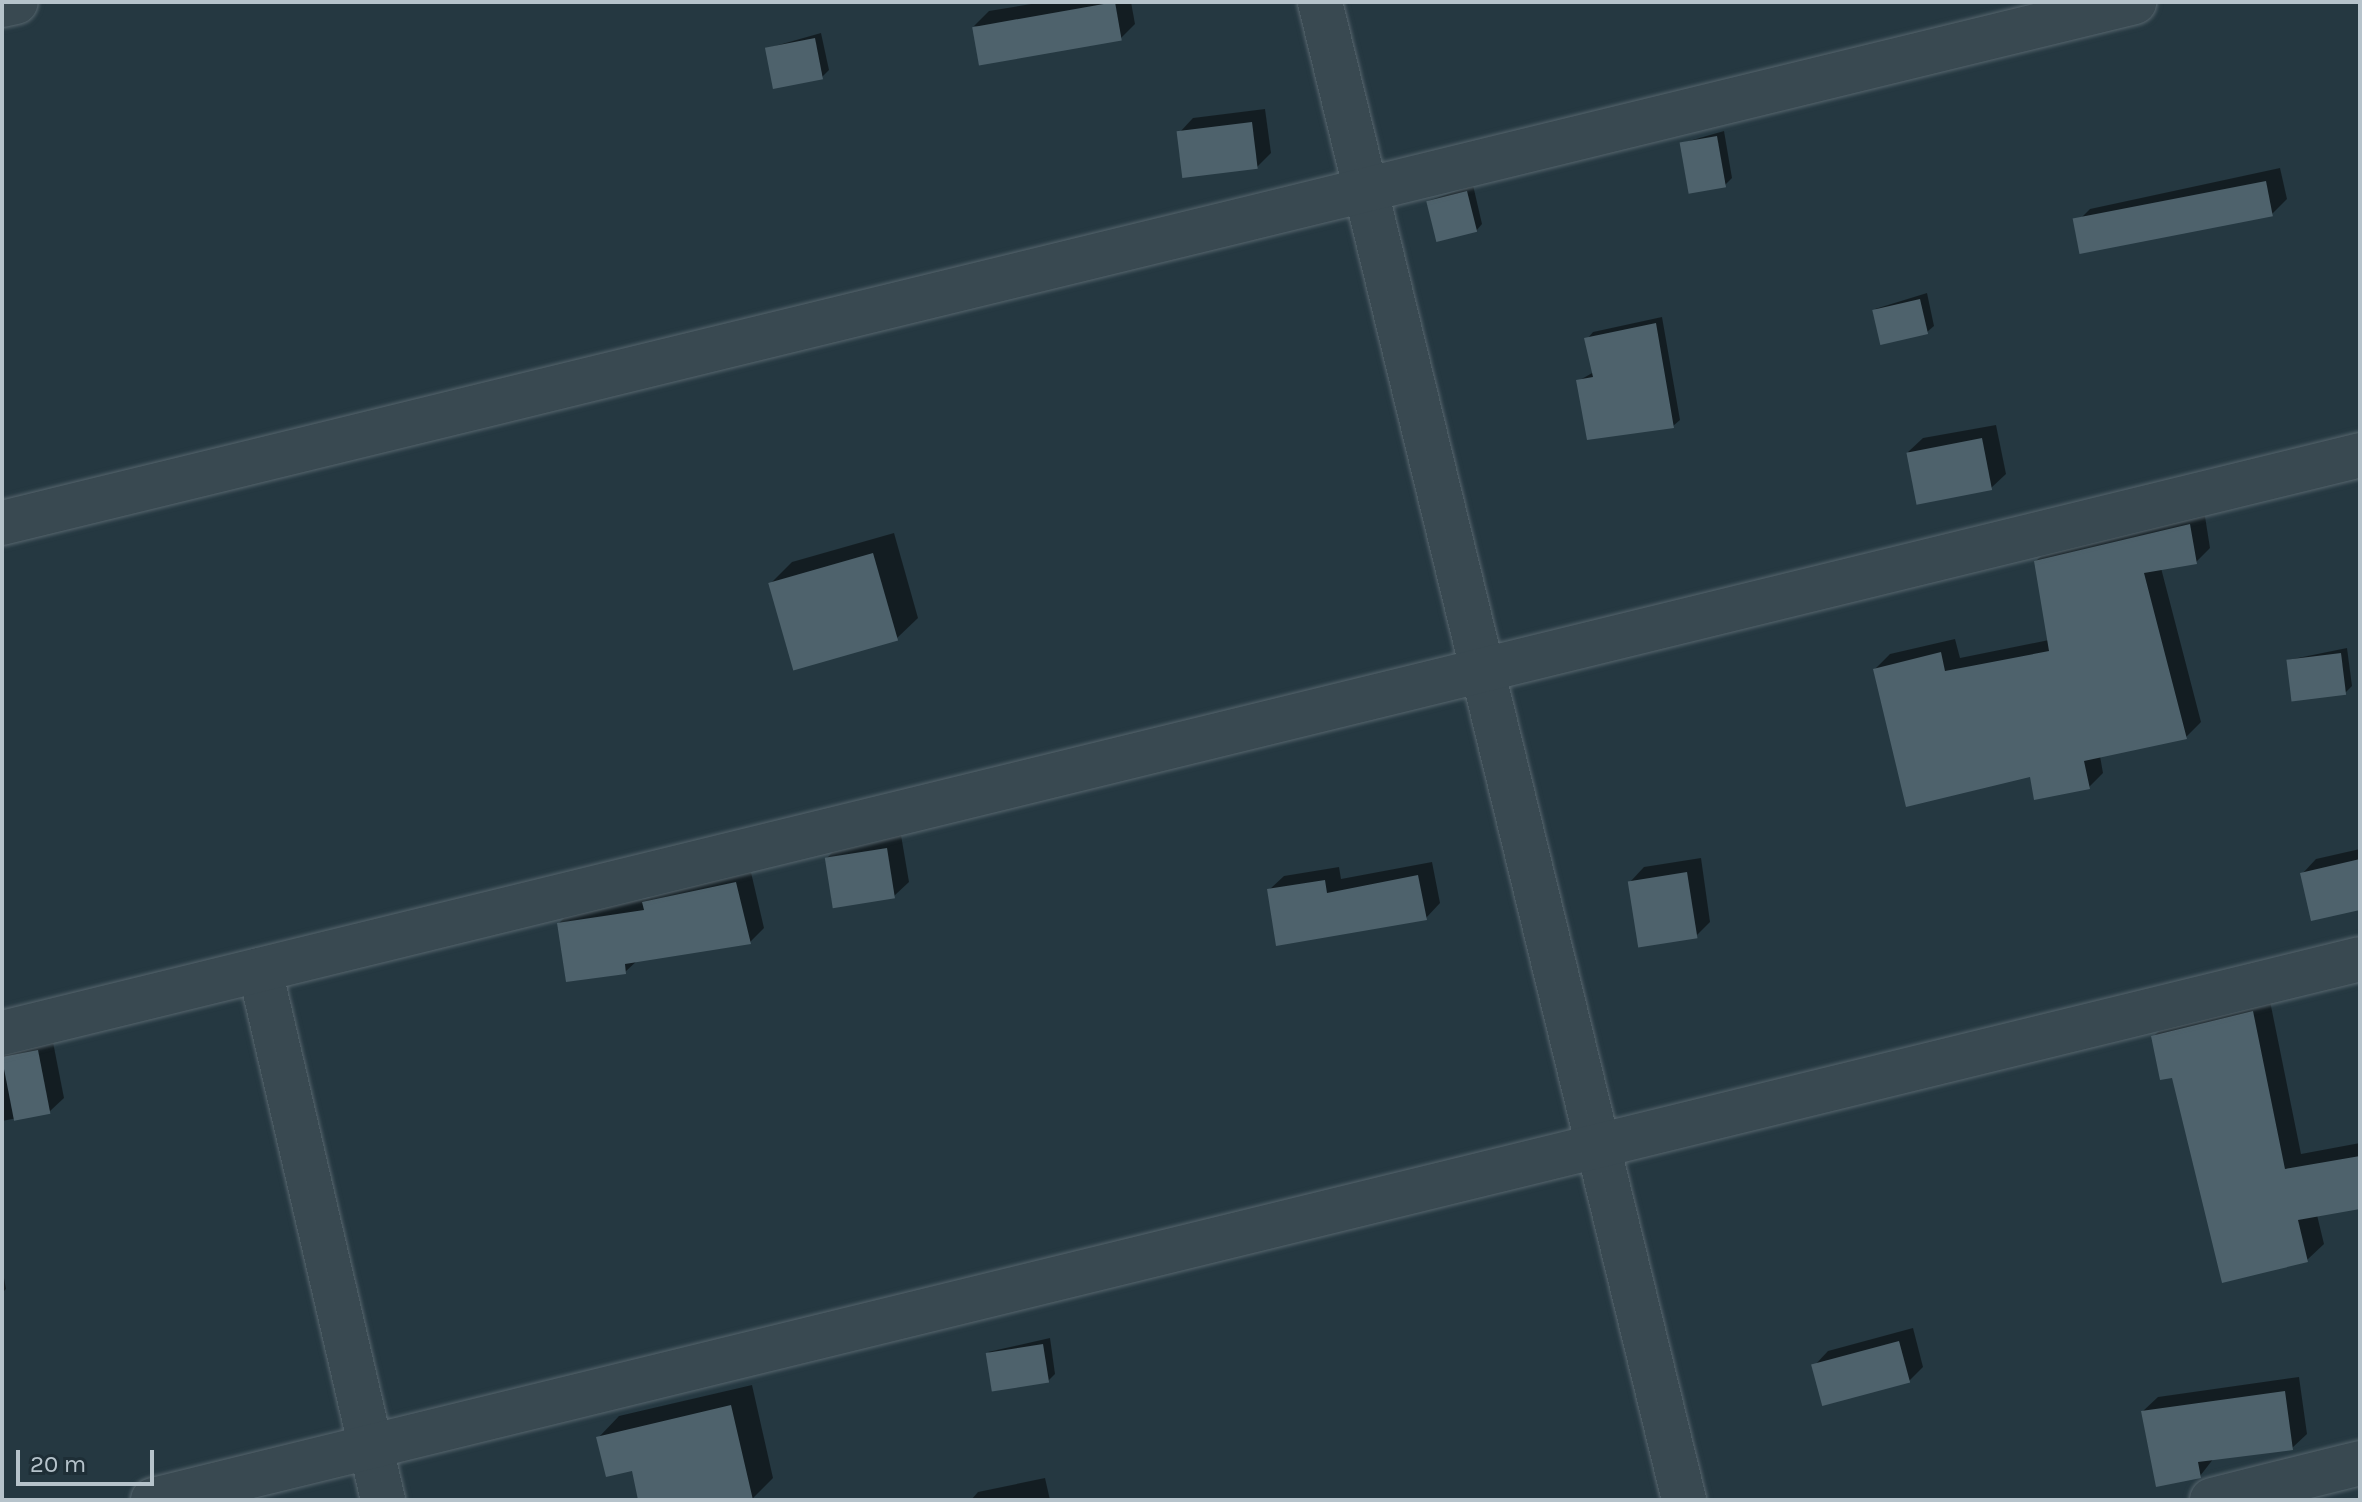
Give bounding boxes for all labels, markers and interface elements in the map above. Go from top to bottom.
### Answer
scale bar [20,1434,158,1484]
text: 20 m [30,1450,86,1478]

